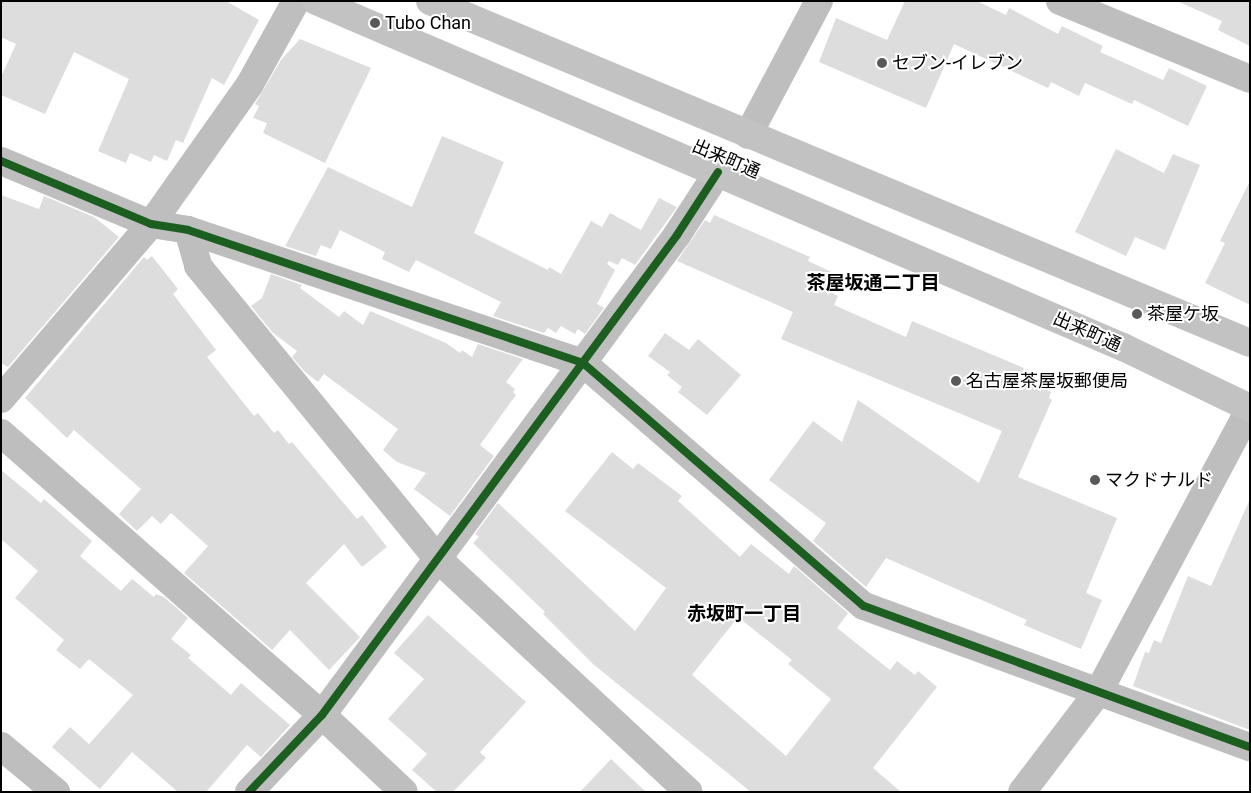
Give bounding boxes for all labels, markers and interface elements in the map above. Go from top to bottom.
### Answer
place label: Tubo Chan [385,12,471,34]
marker: Tubo Chan [369,17,381,29]
place label: セブン-イレブン [892,52,1023,74]
marker: セブン-イレブン [876,57,888,69]
street label: 出来町通 [689,135,763,183]
district label: 茶屋坂通二丁目 [807,272,939,294]
place label: 茶屋ケ坂 [1147,303,1219,325]
street label: 出来町通 [1050,307,1124,357]
marker: 茶屋ケ坂 [1131,308,1143,320]
place label: 名古屋茶屋坂郵便局 [966,370,1128,392]
marker: 名古屋茶屋坂郵便局 [950,375,962,387]
place label: マクドナルド [1105,469,1213,491]
marker: マクドナルド [1089,474,1101,486]
district label: 赤坂町一丁目 [687,603,801,625]

